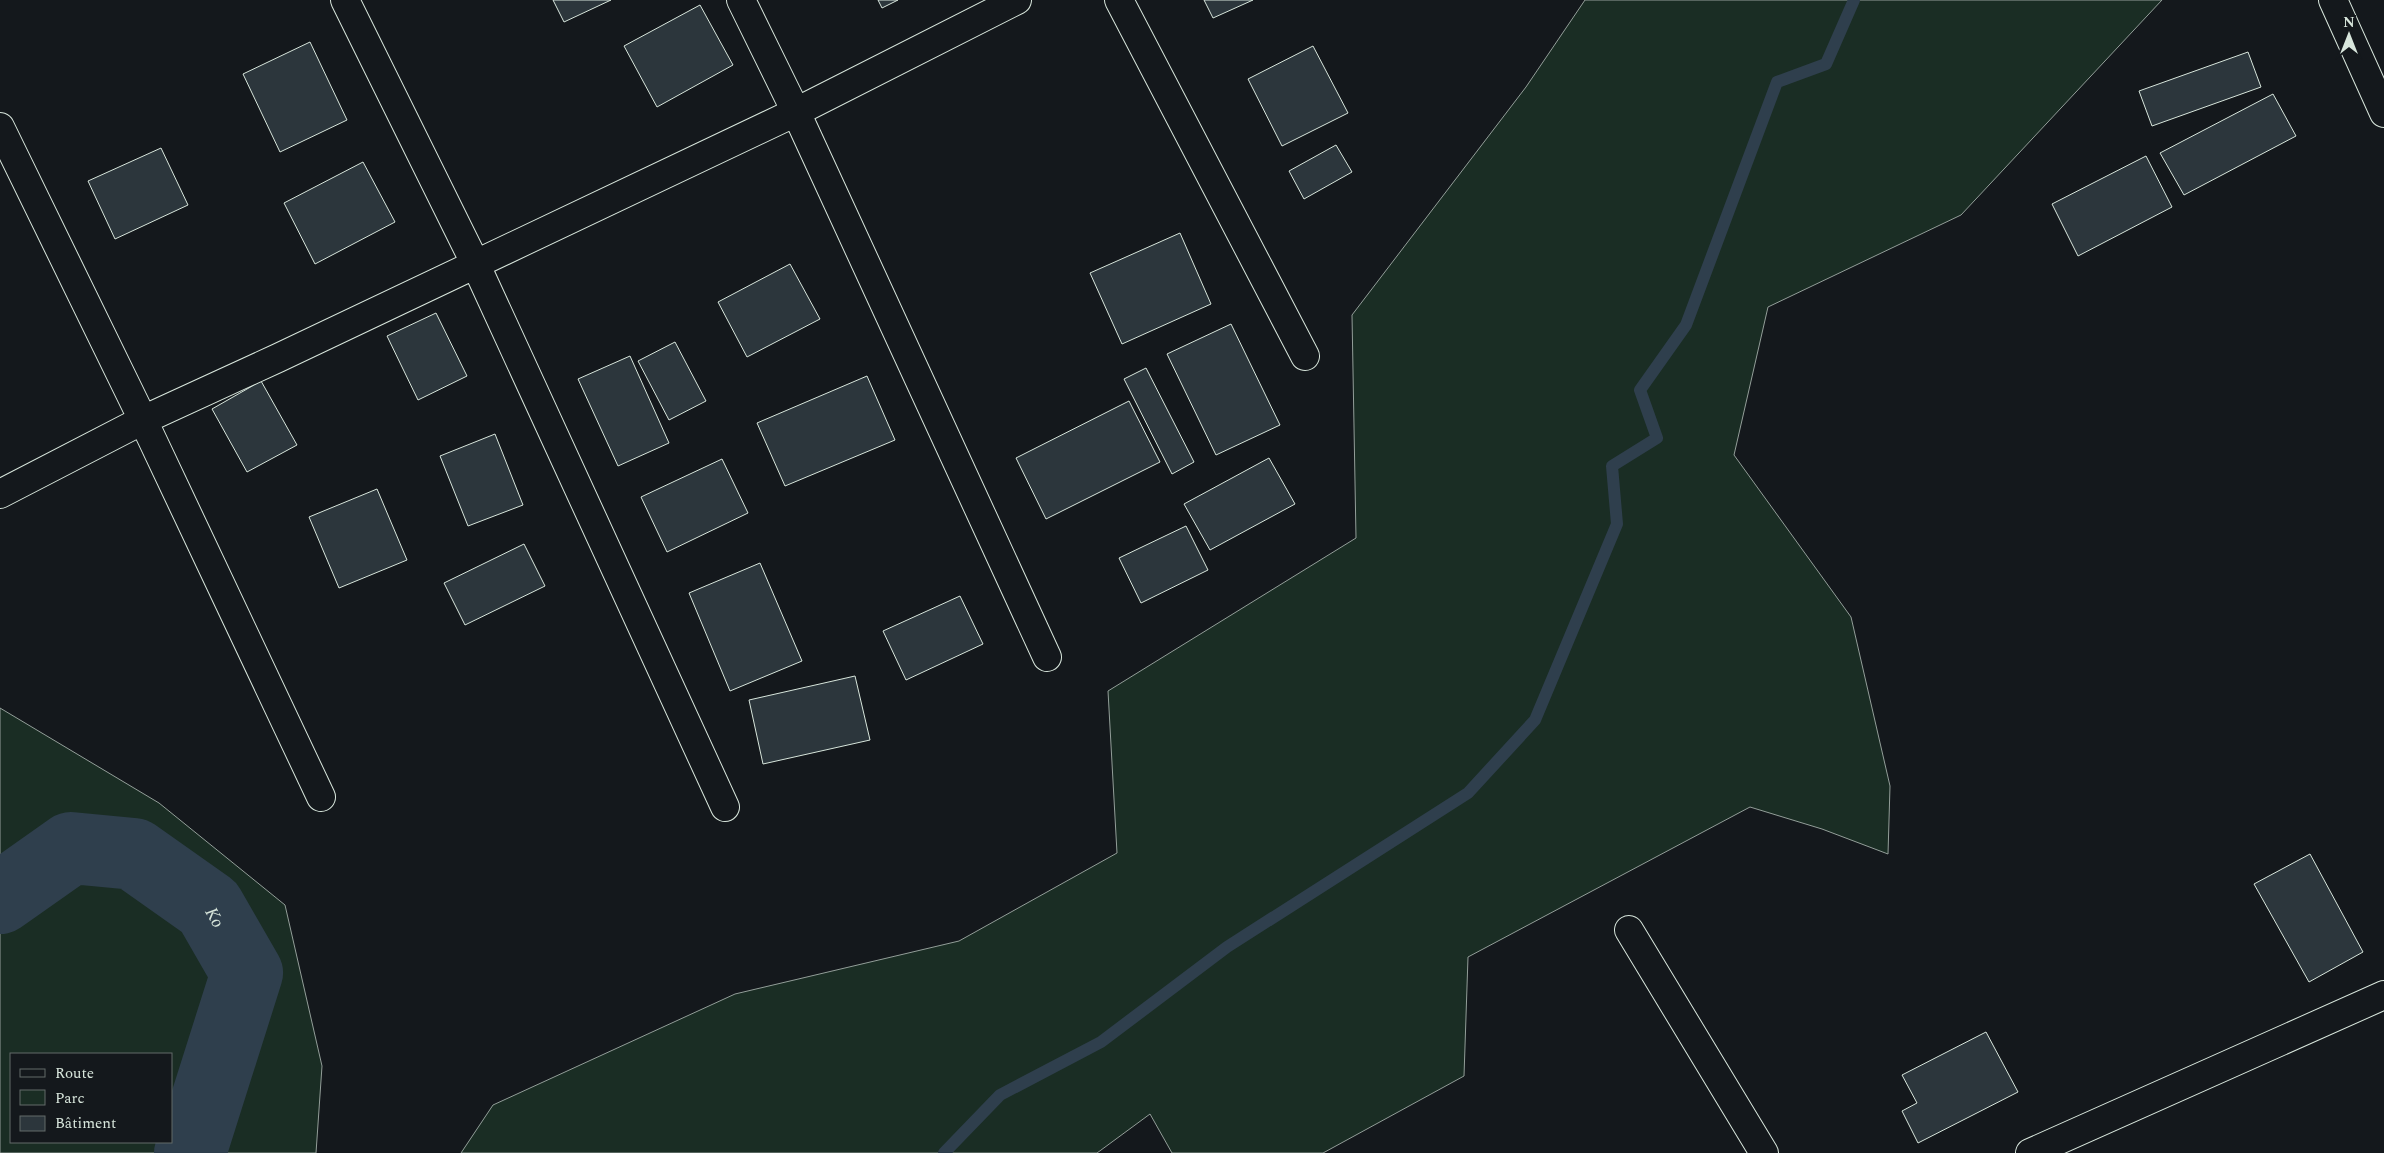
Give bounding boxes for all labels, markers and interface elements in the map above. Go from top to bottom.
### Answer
north arrow [2324,10,2374,60]
text: N [2343,12,2355,33]
water label: Ko [198,902,231,933]
legend [10,1053,172,1143]
text: Route [55,1062,94,1085]
text: Parc [55,1087,85,1110]
text: Bâtiment [55,1112,116,1135]

